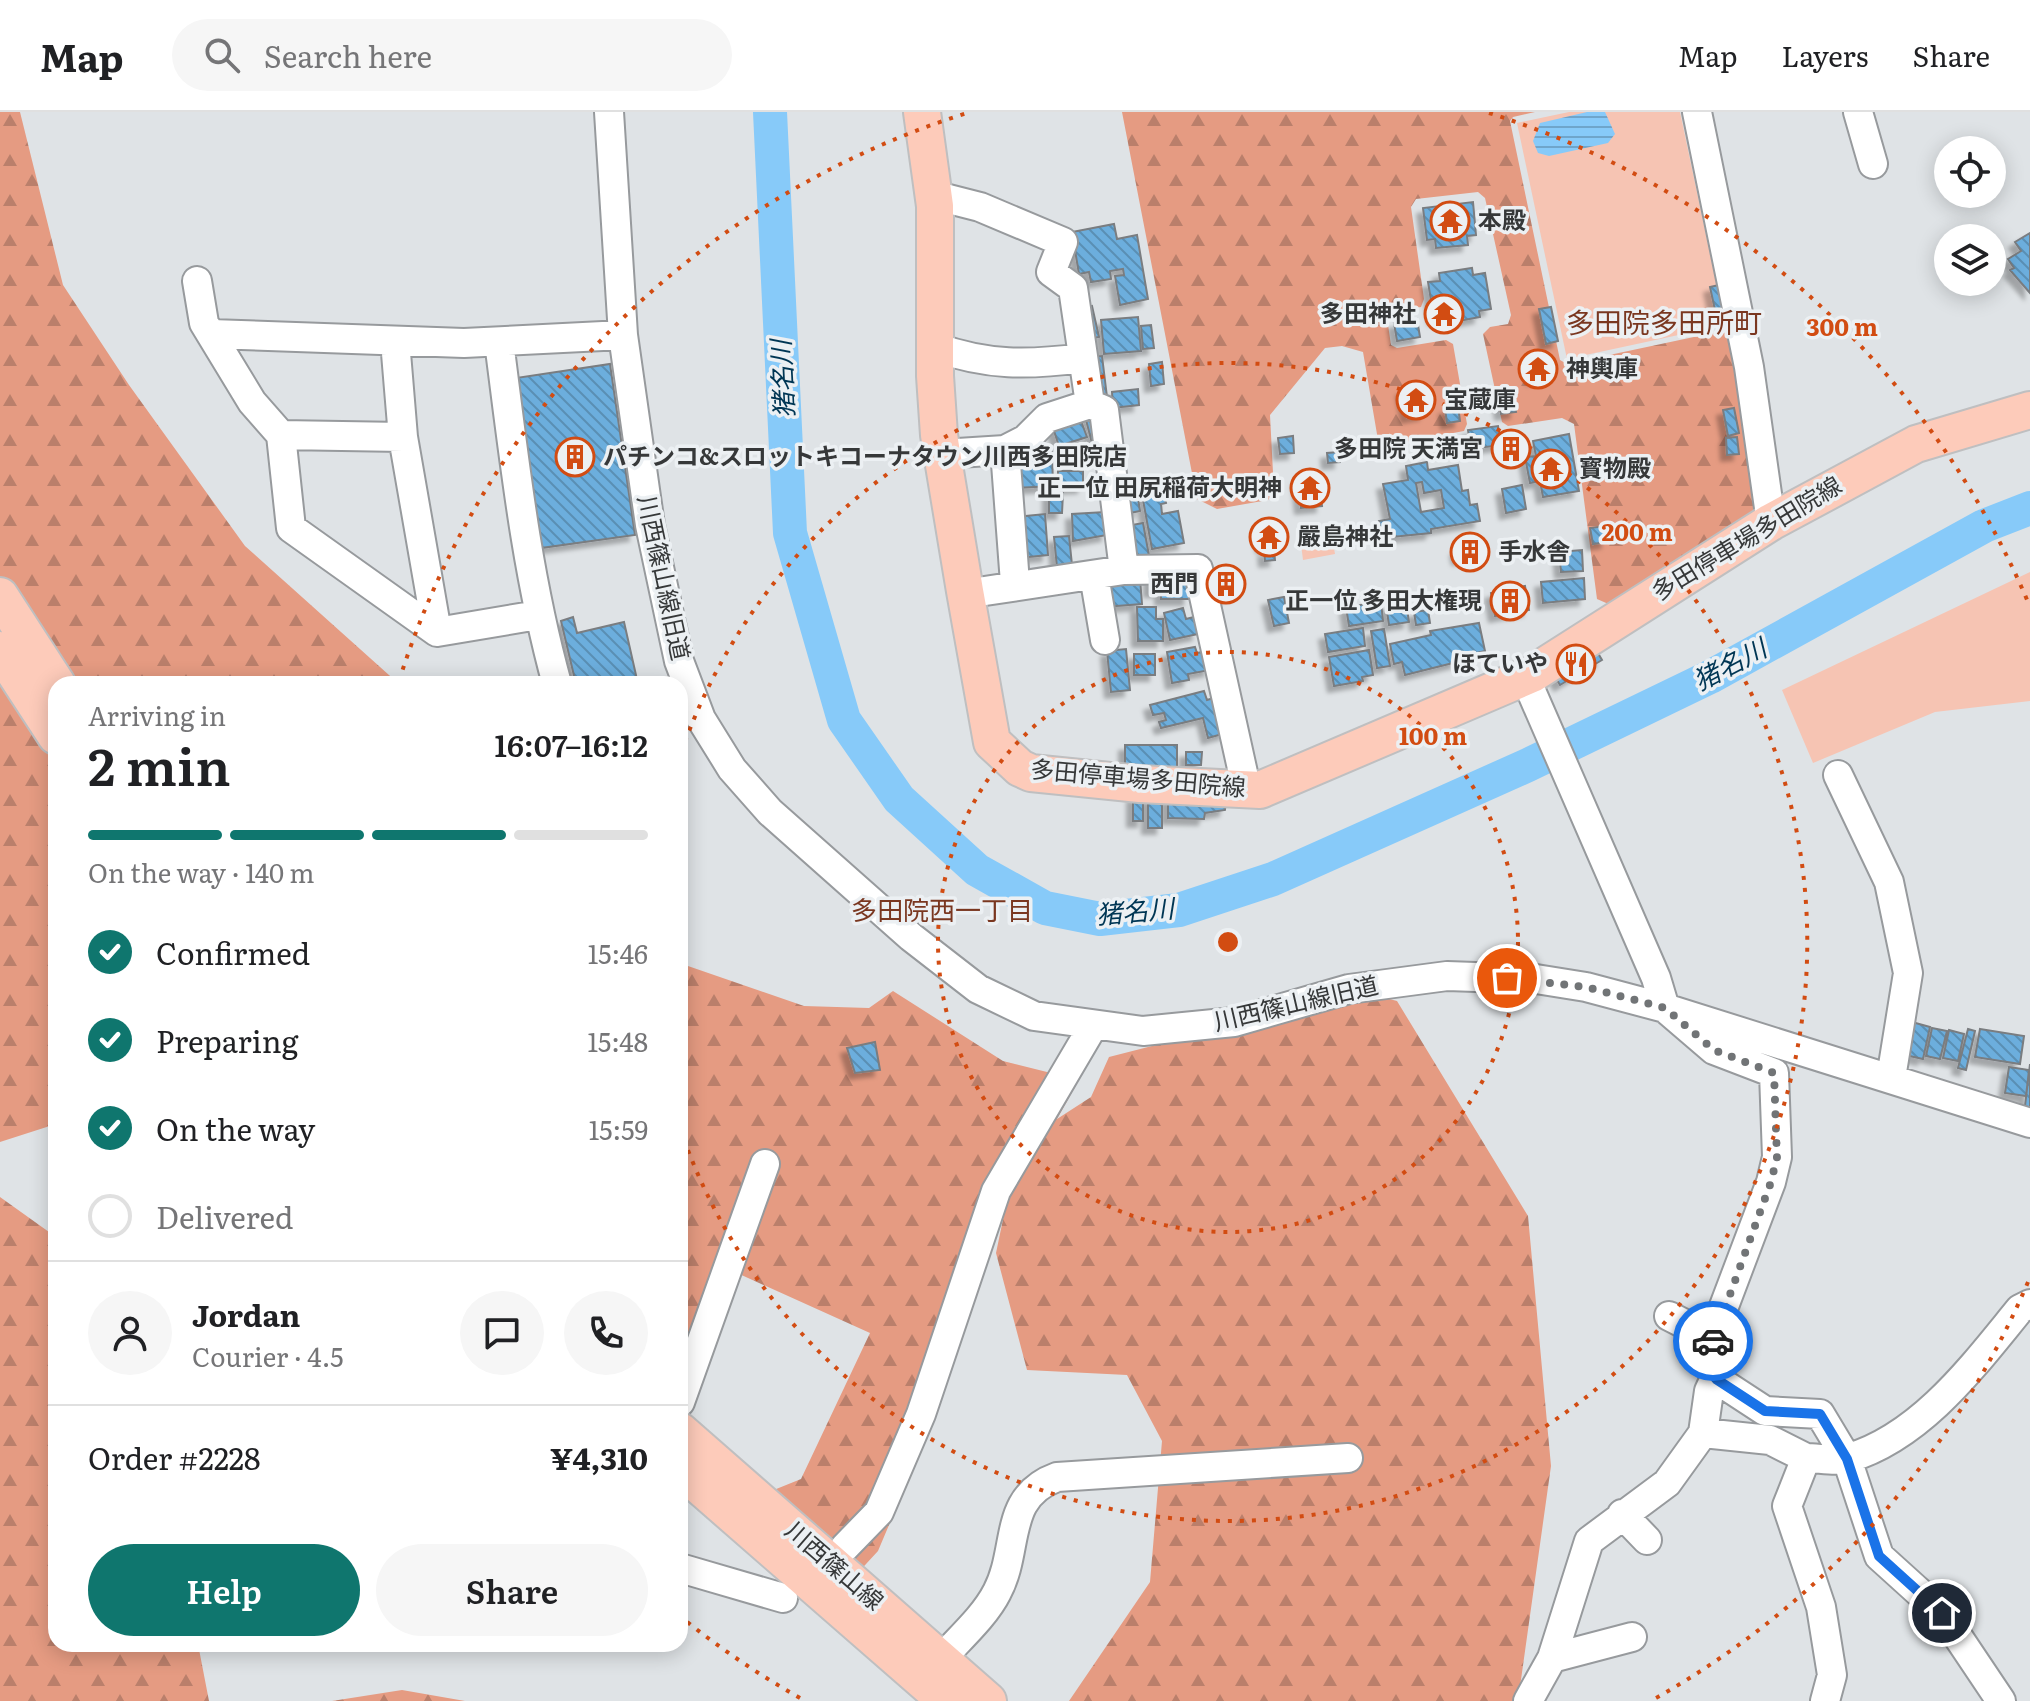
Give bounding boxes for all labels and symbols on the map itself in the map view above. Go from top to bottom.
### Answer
temple icon: 本殿 [1429,200,1471,242]
place label: 本殿 [1478,201,1526,236]
temple icon: 多田神社 [1423,293,1465,335]
place label: 多田神社 [1320,294,1416,329]
district label: 多田院多田所町 [1566,300,1762,342]
text: 300 m [1806,308,1878,343]
water label: 猪名川 [759,336,802,419]
temple icon: 神輿庫 [1517,348,1559,390]
place label: 神輿庫 [1566,349,1638,384]
temple icon: 宝蔵庫 [1395,379,1437,421]
place label: 宝蔵庫 [1444,380,1516,415]
building icon: 多田院 天満宮 [1490,428,1532,470]
place label: 多田院 天満宮 [1334,429,1483,464]
building icon: パチンコ&スロットキコーナタウン川西多田院店 [554,436,596,478]
place label: パチンコ&スロットキコーナタウン川西多田院店 [603,437,1127,472]
temple icon: 寳物殿 [1530,448,1572,490]
place label: 寳物殿 [1579,449,1651,484]
street label: 多田停車場多田院線 [1644,466,1847,607]
temple icon: 正一位 田尻稲荷大明神 [1289,467,1331,509]
place label: 正一位 田尻稲荷大明神 [1037,468,1282,503]
street label: 川西篠山線旧道 [631,492,700,663]
text: 200 m [1601,513,1673,548]
temple icon: 嚴島神社 [1248,516,1290,558]
place label: 嚴島神社 [1297,517,1393,552]
building icon: 手水舎 [1449,531,1491,573]
place label: 手水舎 [1498,532,1570,567]
building icon: 西門 [1205,563,1247,605]
place label: 西門 [1150,564,1198,599]
building icon: 正一位 多田大権現 [1489,580,1531,622]
place label: 正一位 多田大権現 [1285,581,1482,616]
water label: 猪名川 [1685,626,1775,698]
restaurant icon: ほていや [1555,643,1597,685]
place label: ほていや [1452,644,1548,679]
text: 100 m [1399,717,1467,752]
street label: 多田停車場多田院線 [1029,750,1247,803]
water label: 猪名川 [1094,886,1178,932]
district label: 多田院西一丁目 [851,889,1033,928]
centre of rings [1214,928,1242,956]
pin [1473,944,1541,1012]
street label: 川西篠山線旧道 [1210,966,1381,1038]
courier [1673,1301,1753,1381]
street label: 川西篠山線 [779,1512,892,1617]
pin [1908,1579,1976,1647]

